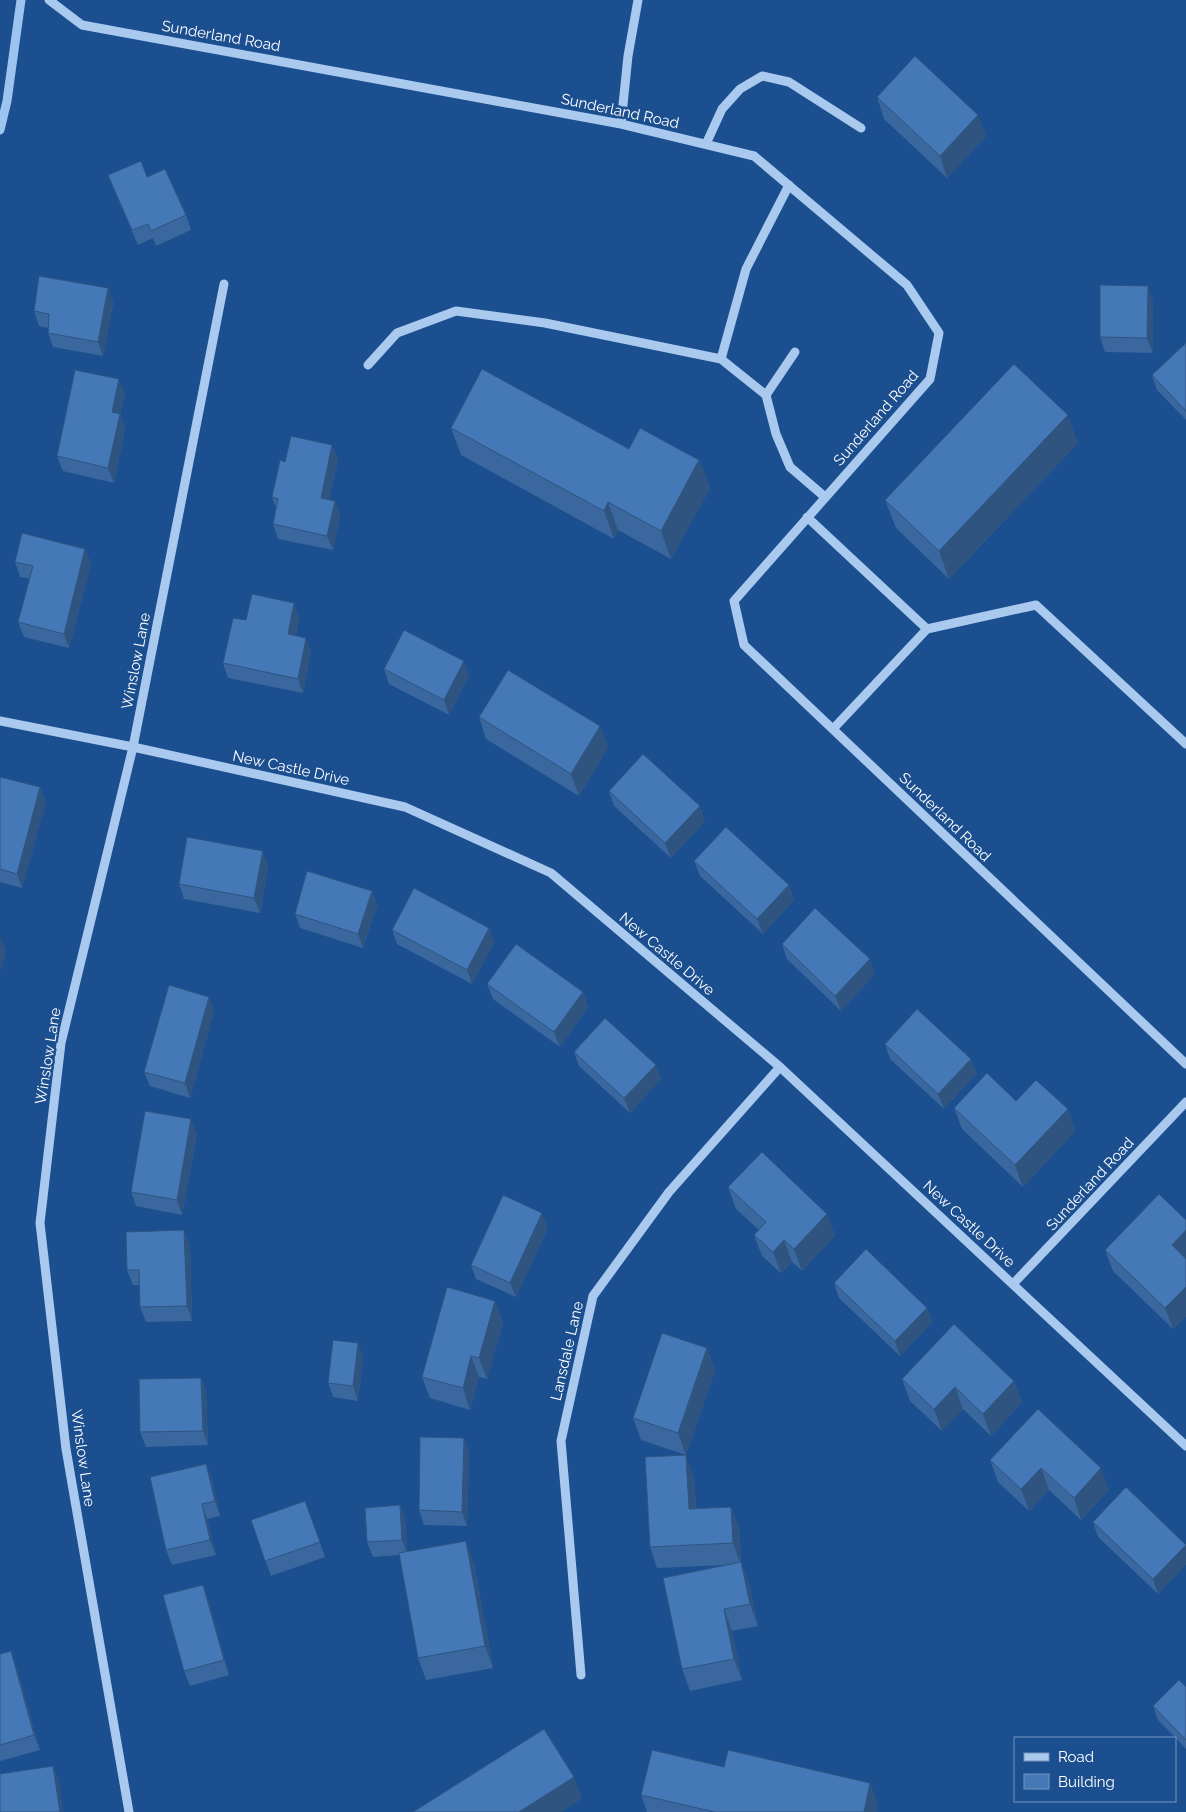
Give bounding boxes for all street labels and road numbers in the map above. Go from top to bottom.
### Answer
street label: Sunderland Road [160,17,282,55]
street label: Sunderland Road [559,90,681,132]
street label: Sunderland Road [830,367,922,469]
street label: Winslow Lane [118,611,154,711]
street label: New Castle Drive [231,747,351,789]
street label: Sunderland Road [895,769,995,865]
street label: New Castle Drive [616,909,718,999]
street label: Winslow Lane [31,1006,65,1106]
street label: Sunderland Road [1042,1134,1138,1234]
street label: New Castle Drive [919,1177,1019,1271]
street label: Lansdale Lane [547,1299,587,1403]
street label: Winslow Lane [67,1408,99,1508]

